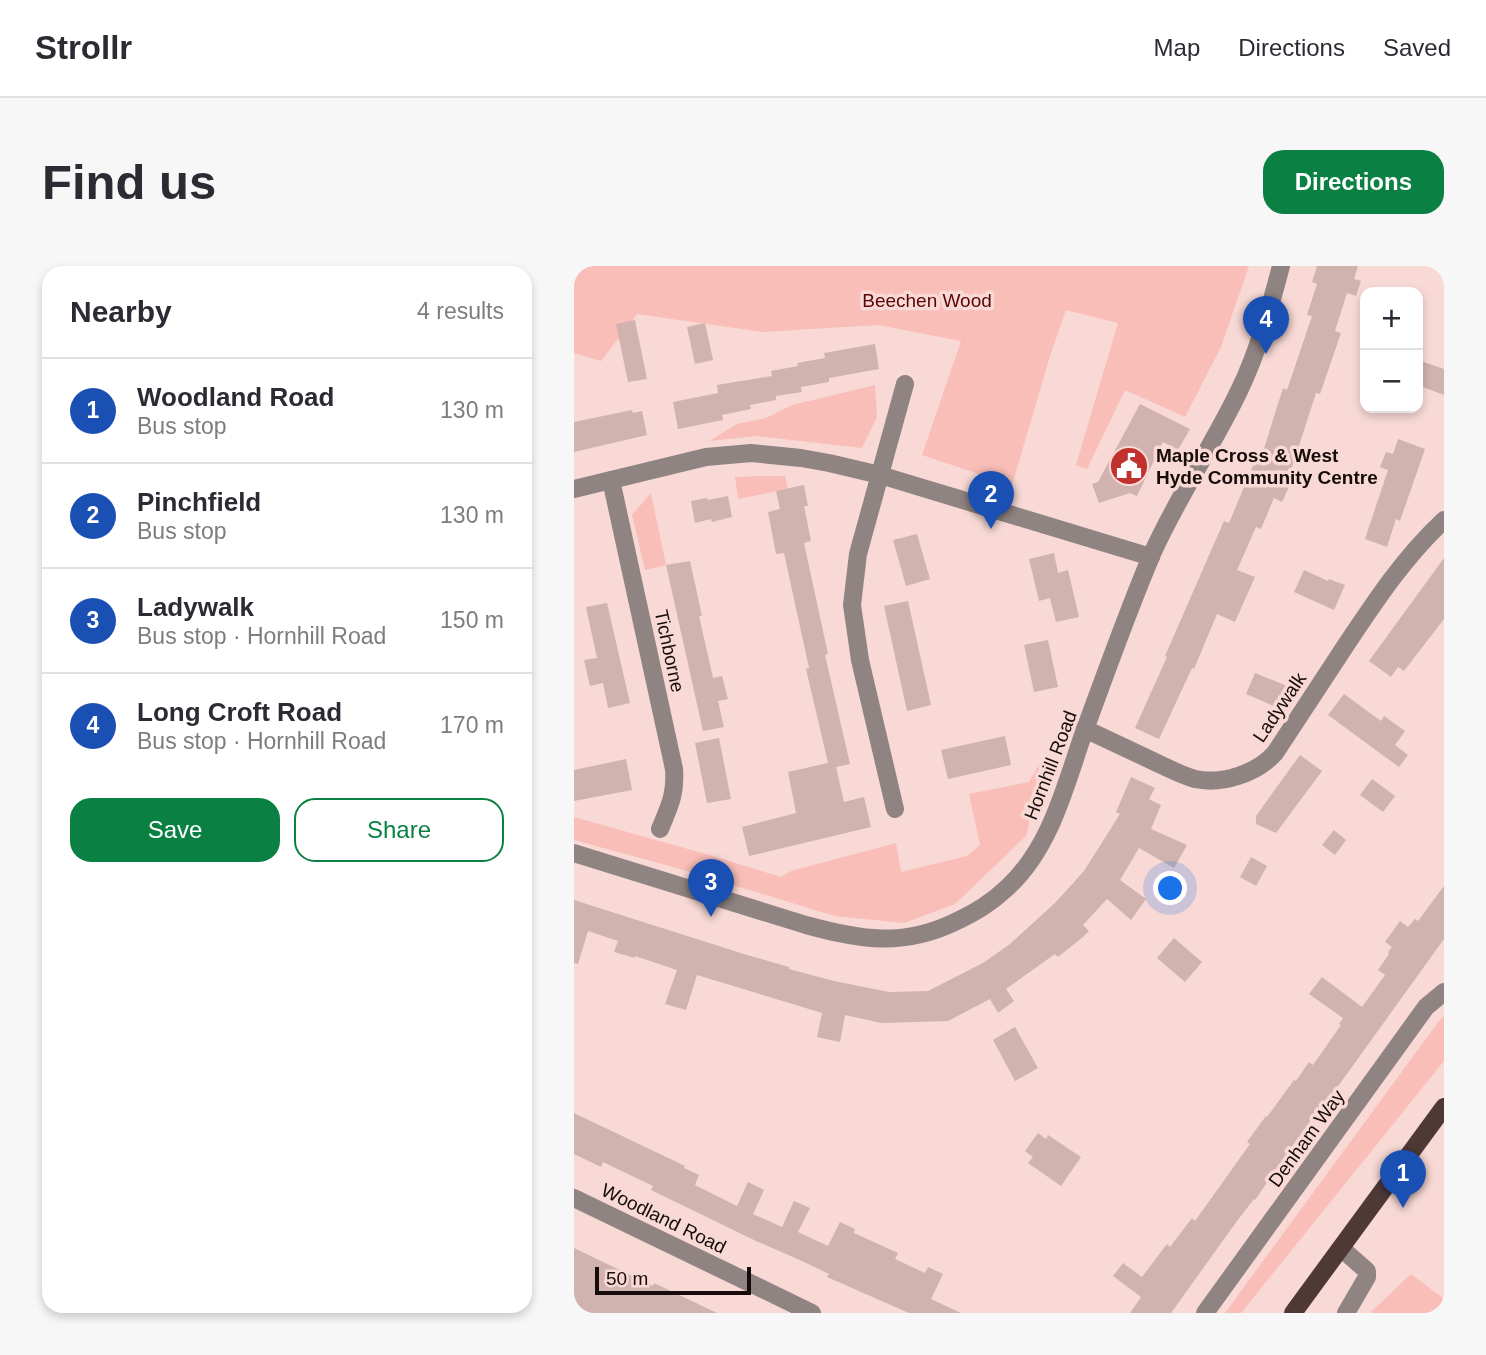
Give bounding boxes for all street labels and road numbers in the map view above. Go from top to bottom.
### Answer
street label: Tichborne [651,608,688,694]
street label: Ladywalk [1249,668,1311,746]
street label: Hornhill Road [1020,708,1081,823]
street label: Denham Way [1264,1085,1349,1191]
street label: Woodland Road [598,1179,729,1258]

